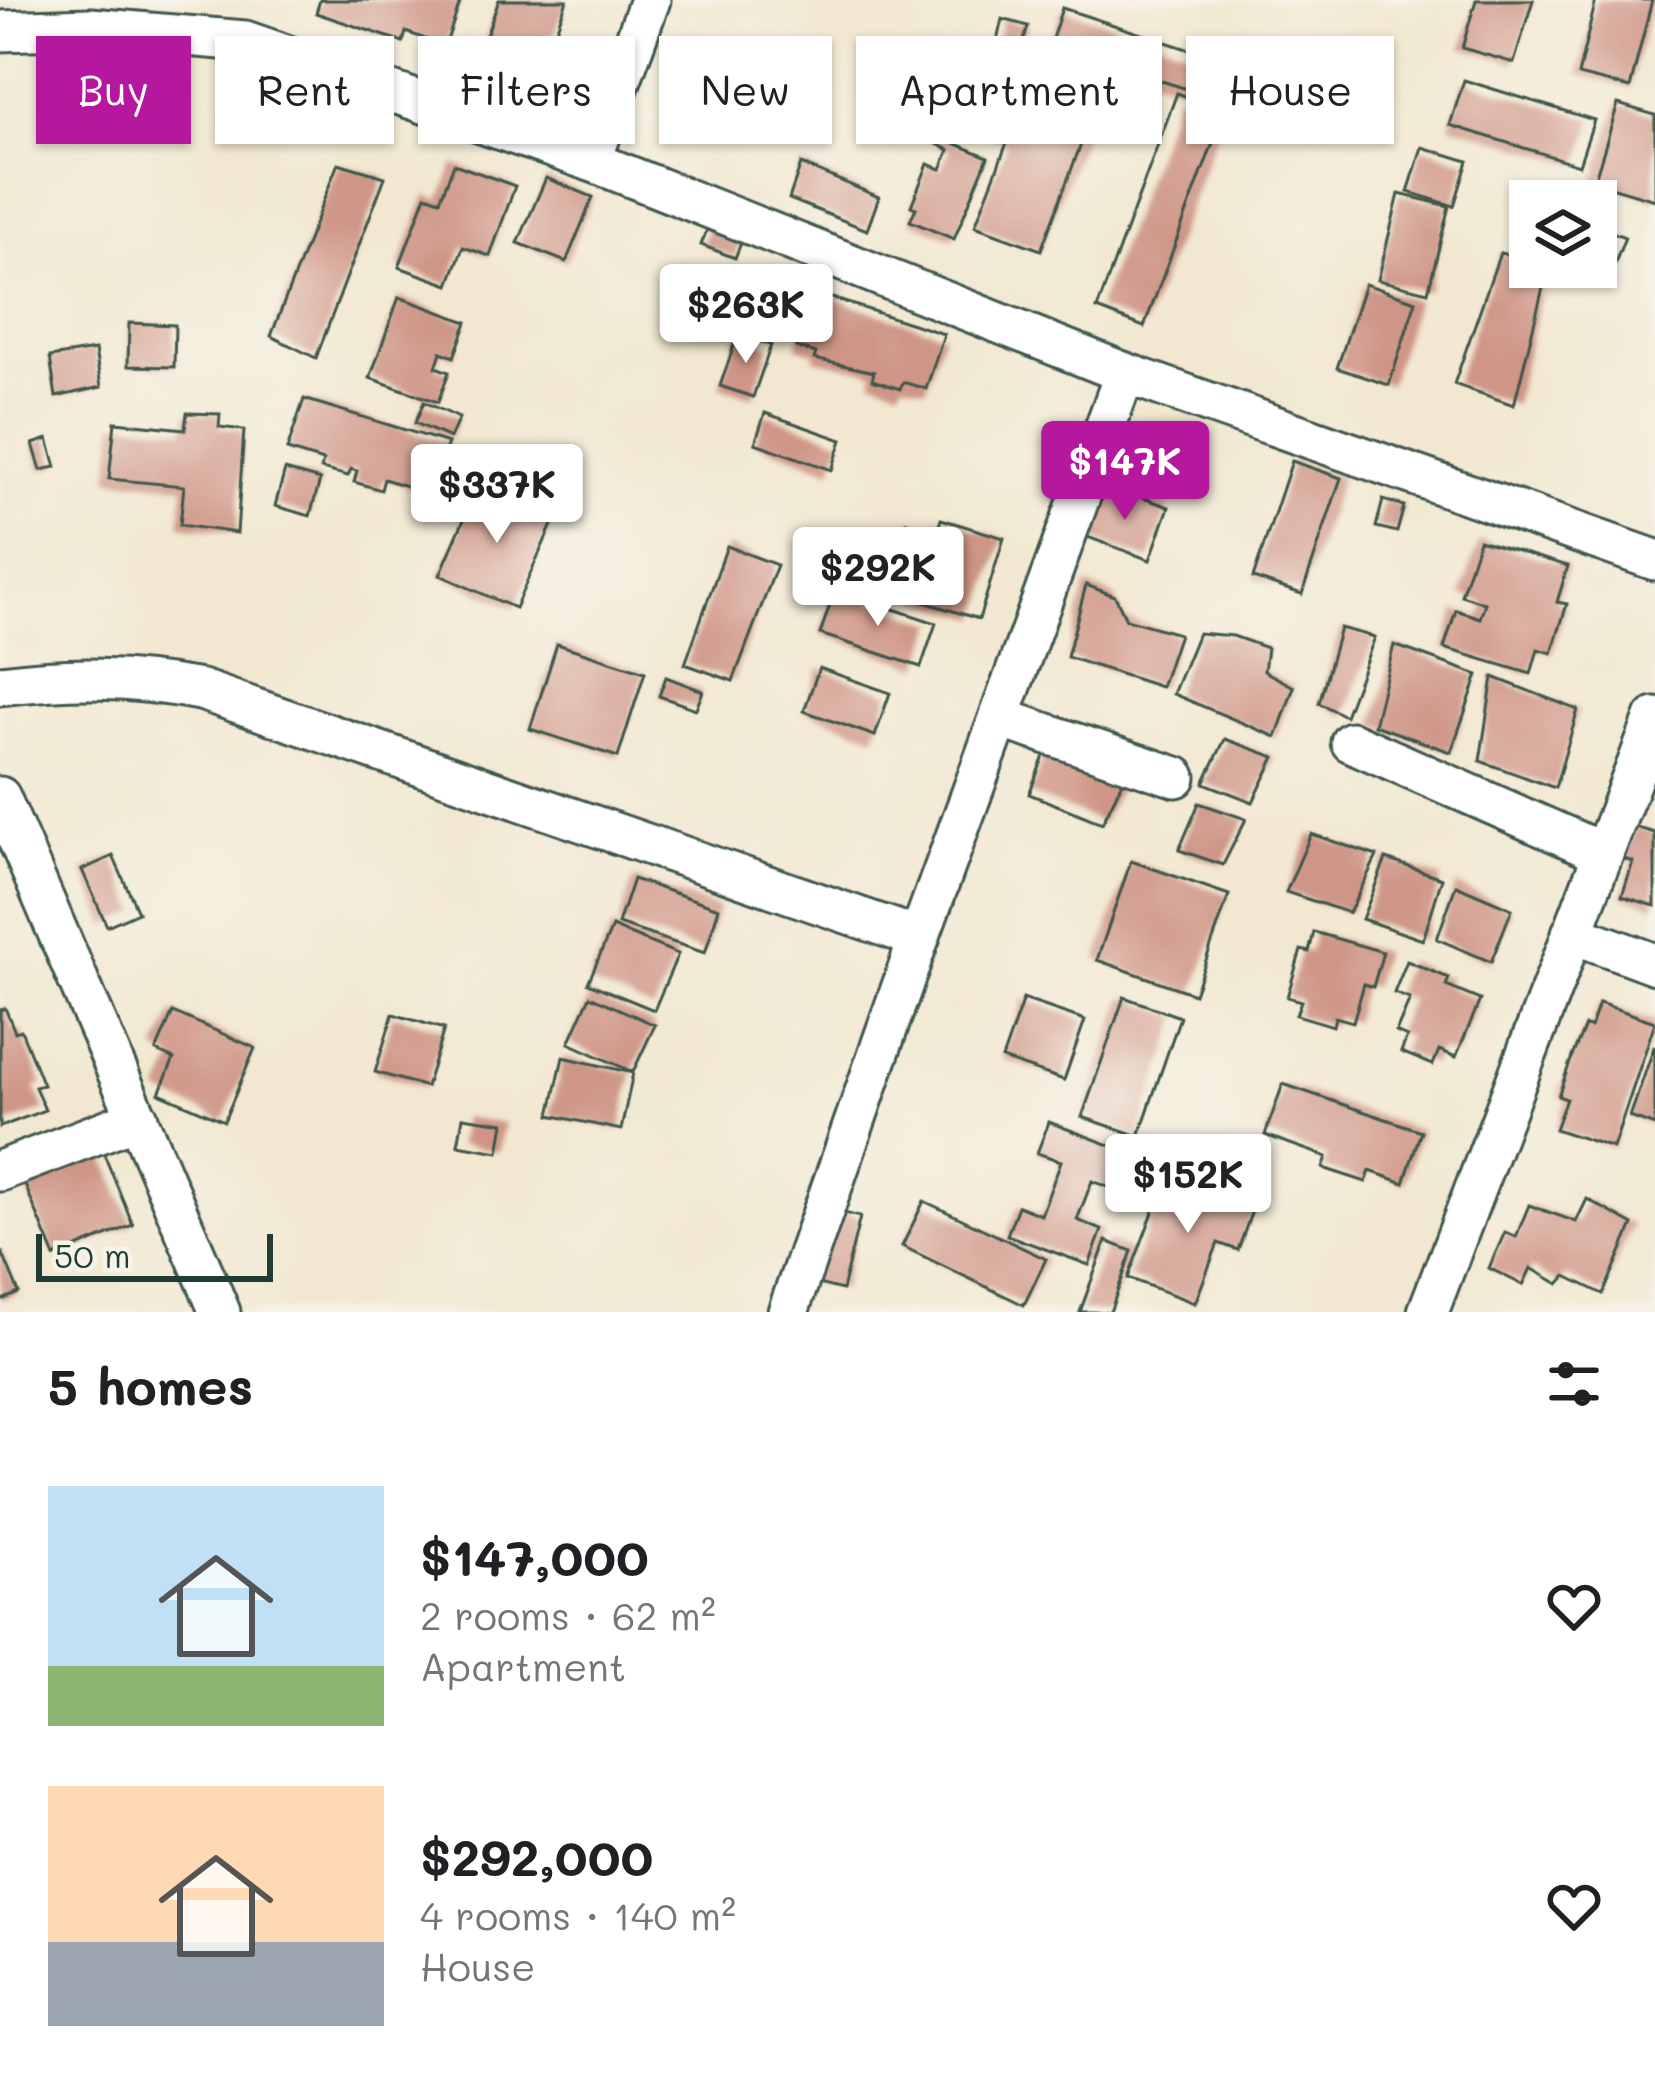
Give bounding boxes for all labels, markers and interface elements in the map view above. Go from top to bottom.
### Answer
chip: Buy [36,36,191,144]
chip: Rent [215,36,394,144]
chip: Filters [418,36,635,144]
chip: New [659,36,832,144]
chip: Apartment [856,36,1162,144]
chip: House [1186,36,1394,144]
map controls [1509,180,1617,288]
button: layers [1509,180,1617,288]
pin: $263K [662,264,830,366]
text: $263K [687,277,805,328]
pin: $147K [1041,421,1209,523]
text: $147K [1068,434,1182,485]
pin: $337K [413,444,581,546]
text: $337K [438,457,556,508]
pin: $292K [794,527,962,629]
text: $292K [820,540,936,591]
pin: $152K [1104,1134,1272,1236]
text: $152K [1132,1147,1244,1198]
scale bar [36,1228,273,1281]
text: 50 m [54,1233,130,1276]
text: 5 homes [48,1351,253,1418]
icon: filters [1541,1351,1607,1417]
text: $147,000 [420,1522,649,1589]
icon: home [144,1534,288,1678]
icon: heart [1541,1573,1607,1639]
text: 2 rooms · 62 m² [420,1589,716,1640]
text: Apartment [420,1640,626,1691]
text: $292,000 [420,1822,653,1889]
icon: home [144,1834,288,1978]
icon: heart [1541,1873,1607,1939]
text: 4 rooms · 140 m² [420,1889,736,1940]
text: House [420,1940,535,1991]

